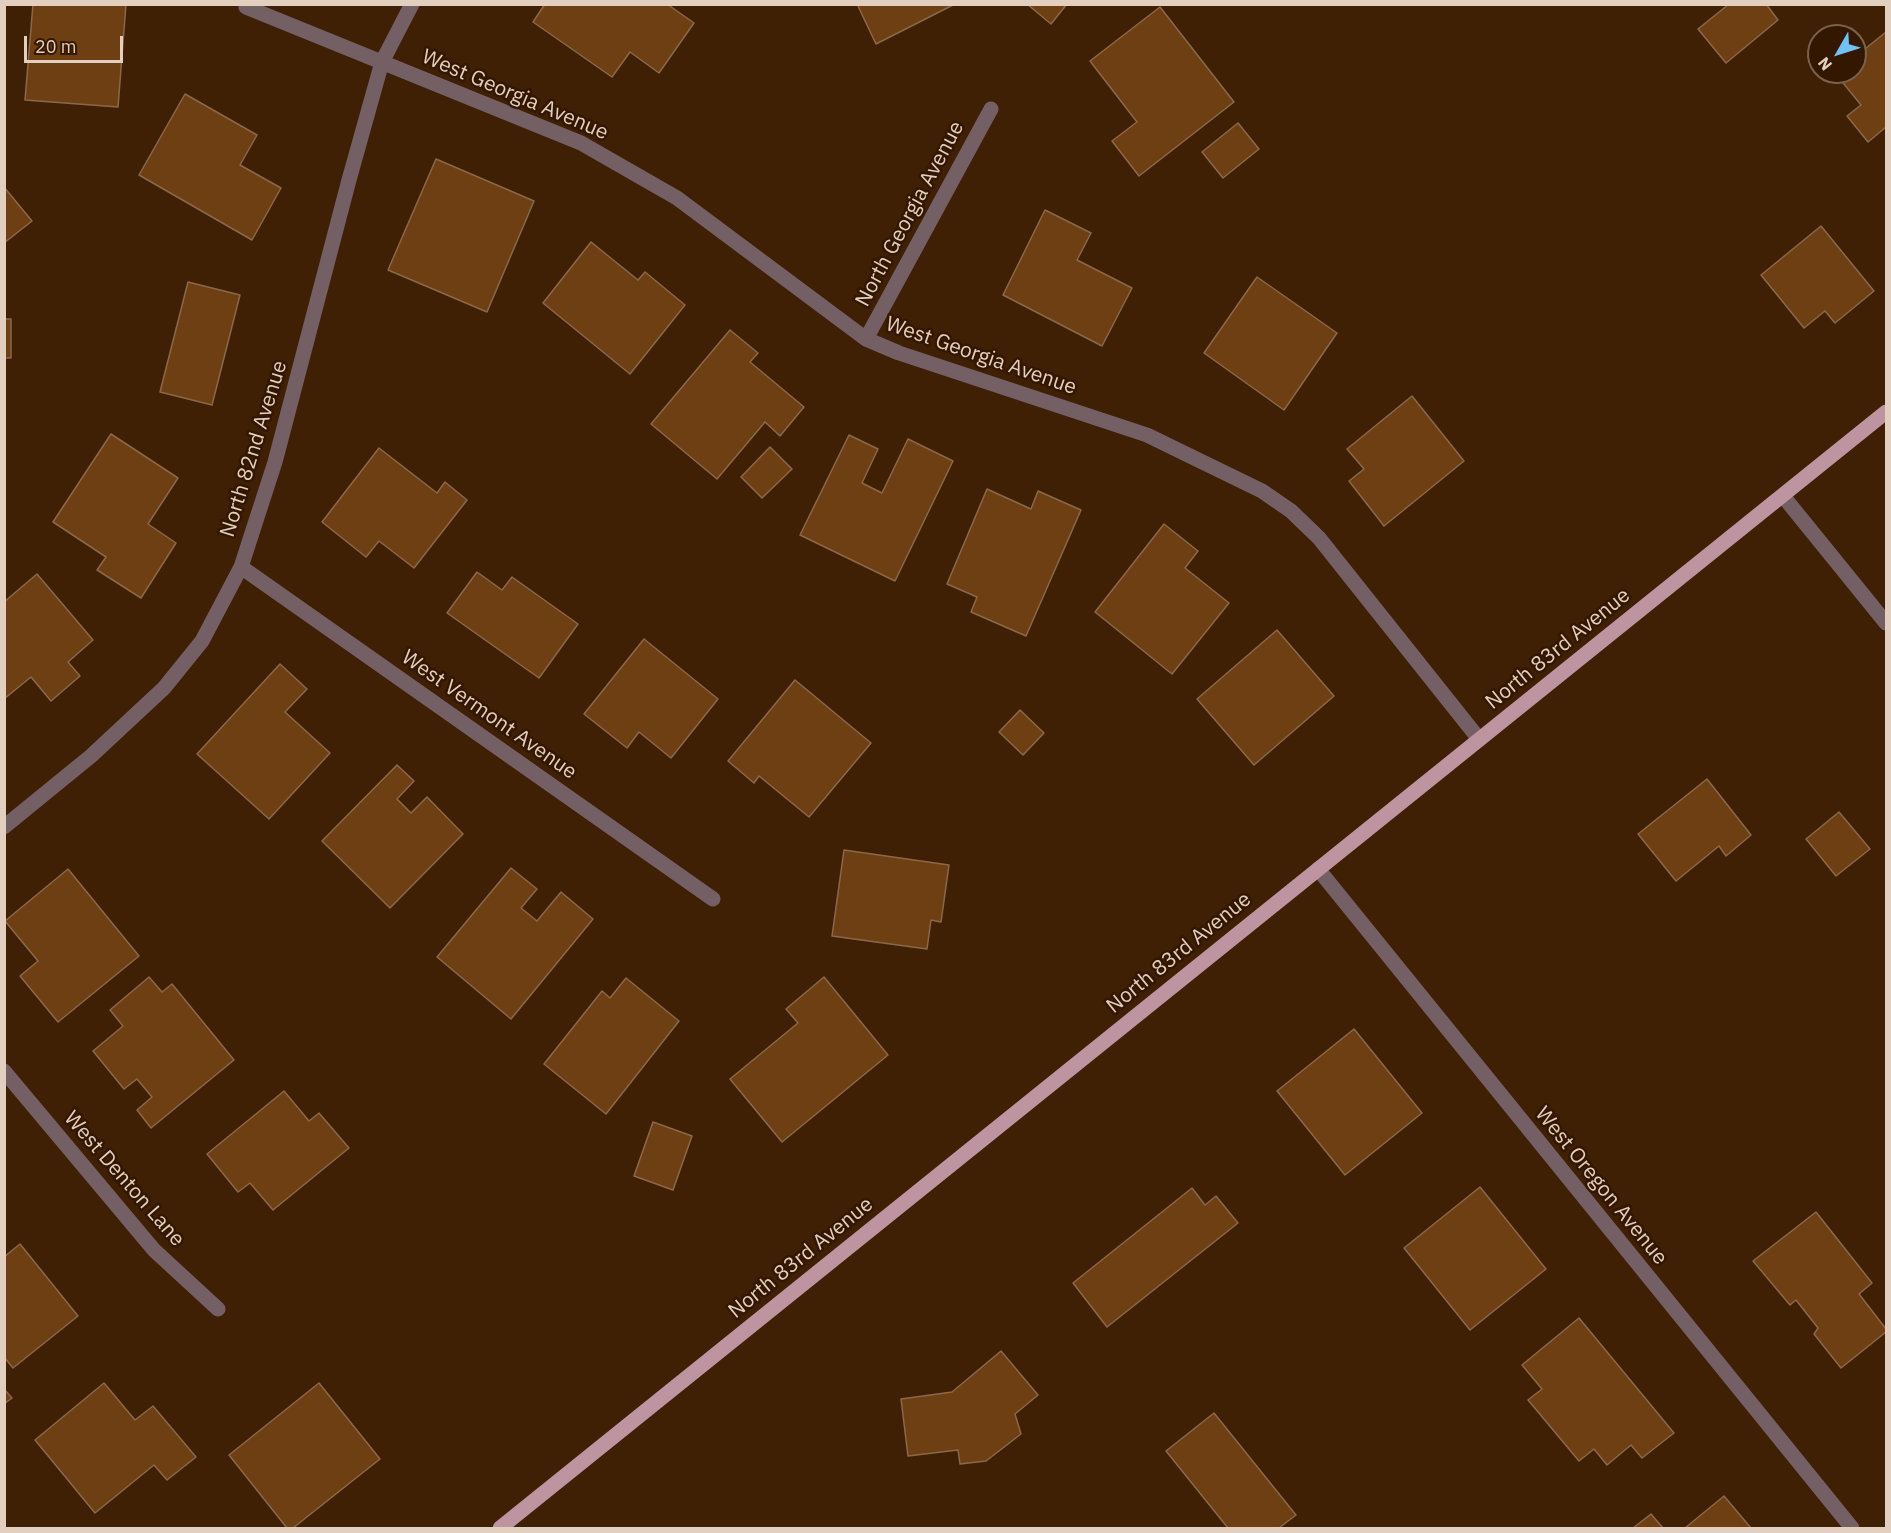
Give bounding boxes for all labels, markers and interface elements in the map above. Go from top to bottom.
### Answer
scale bar [27,24,126,62]
north arrow [1807,24,1867,84]
text: 20 m [35,35,77,58]
street label: West Georgia Avenue [418,44,612,146]
text: N [1813,53,1836,75]
street label: North Georgia Avenue [850,117,970,311]
street label: West Georgia Avenue [882,312,1080,400]
street label: North 82nd Avenue [215,358,293,540]
street label: North 83rd Avenue [1481,583,1635,715]
street label: West Vermont Avenue [397,645,581,785]
street label: North 83rd Avenue [1102,887,1256,1019]
street label: West Oregon Avenue [1530,1102,1672,1270]
street label: West Denton Lane [58,1106,190,1252]
street label: North 83rd Avenue [724,1192,878,1324]

